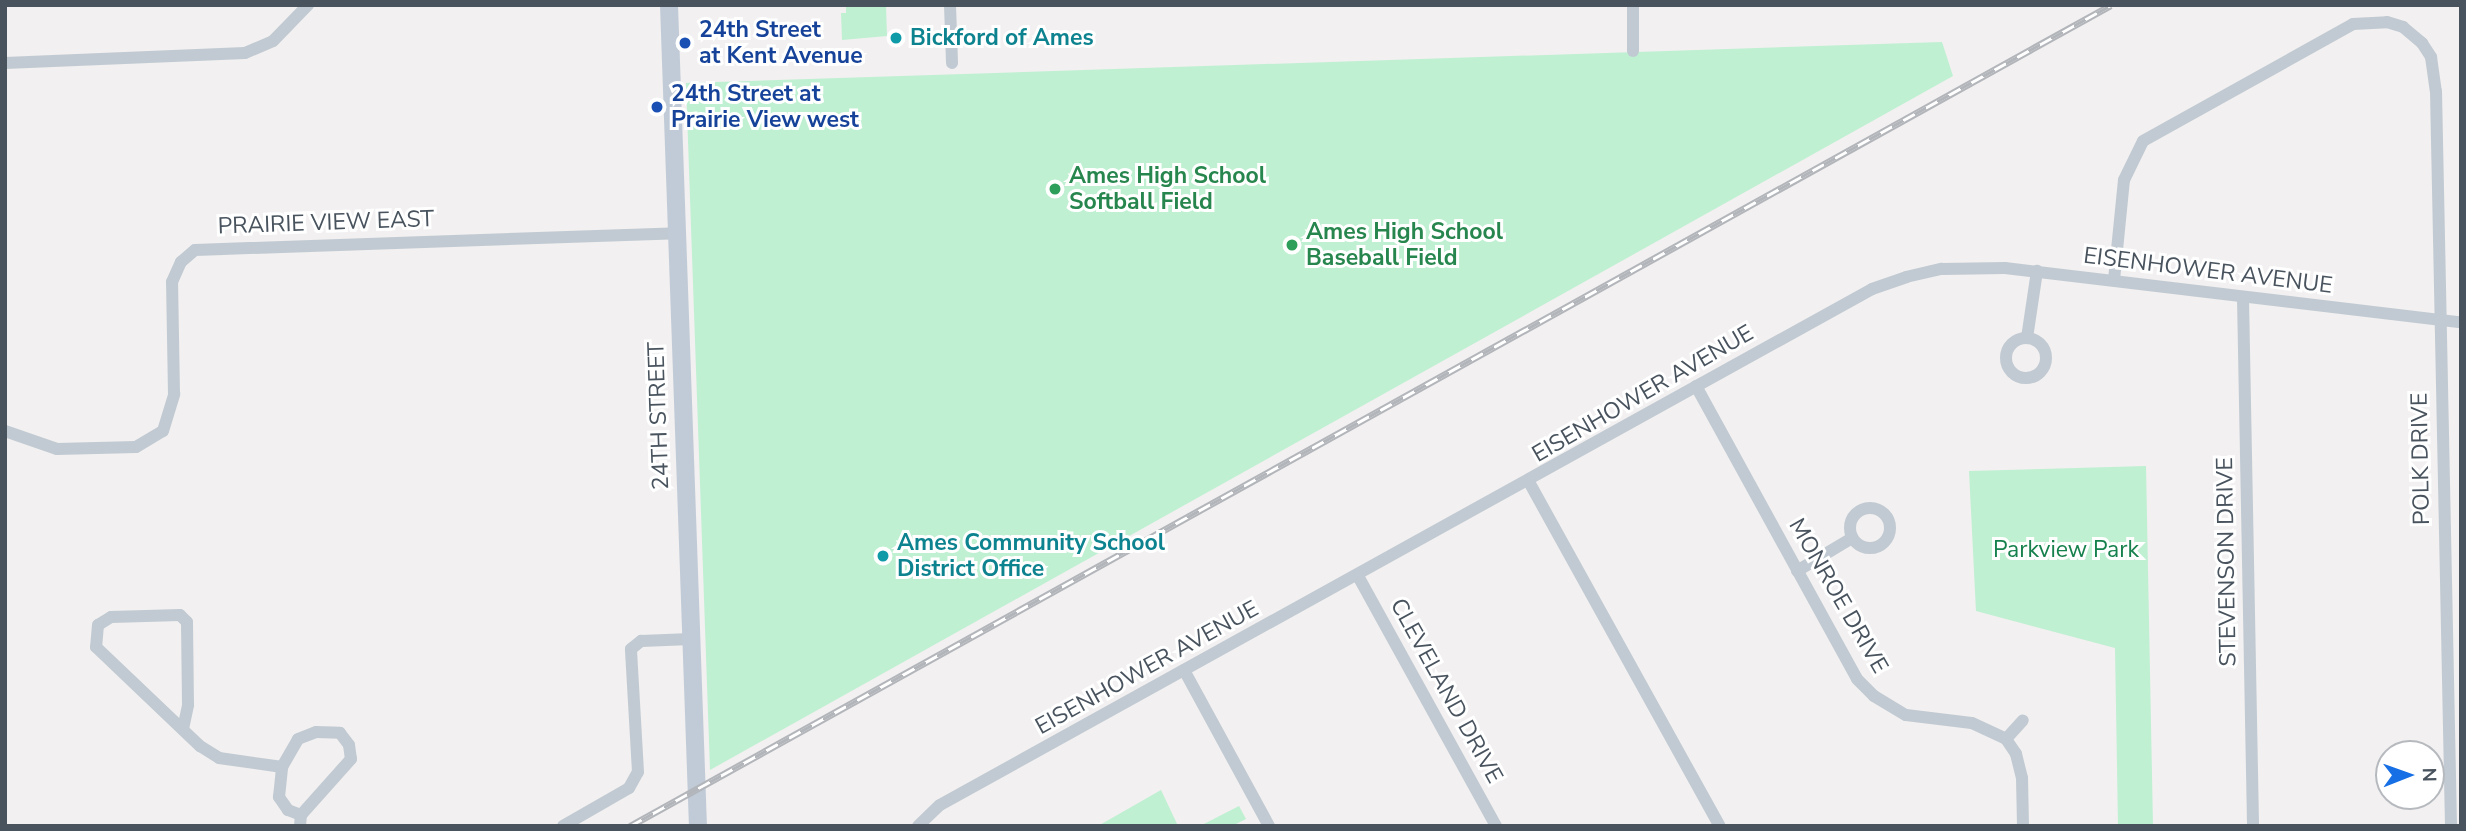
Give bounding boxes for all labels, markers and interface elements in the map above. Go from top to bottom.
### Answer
place label: 24th Street at Kent Avenue [699,16,863,70]
place label: Bickford of Ames [910,24,1094,52]
marker: Bickford of Ames [888,30,904,46]
marker: 24th Street at Kent Avenue [677,35,693,51]
place label: 24th Street at Prairie View west [671,80,859,134]
marker: 24th Street at Prairie View west [649,99,665,115]
place label: Ames High School Softball Field [1069,162,1266,216]
marker: Ames High School Softball Field [1047,181,1063,197]
street label: PRAIRIE VIEW EAST [217,205,435,241]
place label: Ames High School Baseball Field [1306,218,1503,272]
marker: Ames High School Baseball Field [1284,237,1300,253]
street label: EISENHOWER AVENUE [2082,242,2334,300]
street label: EISENHOWER AVENUE [1528,319,1758,469]
street label: 24TH STREET [643,341,675,491]
street label: POLK DRIVE [2406,393,2436,525]
street label: STEVENSON DRIVE [2211,457,2243,667]
street label: MONROE DRIVE [1783,514,1893,678]
place label: Ames Community School District Office [897,529,1165,583]
park label: Parkview Park [1993,536,2139,564]
marker: Ames Community School District Office [875,548,891,564]
street label: CLEVELAND DRIVE [1384,594,1508,788]
street label: EISENHOWER AVENUE [1031,595,1263,741]
north arrow [2375,740,2445,810]
text: N [2416,767,2442,782]

